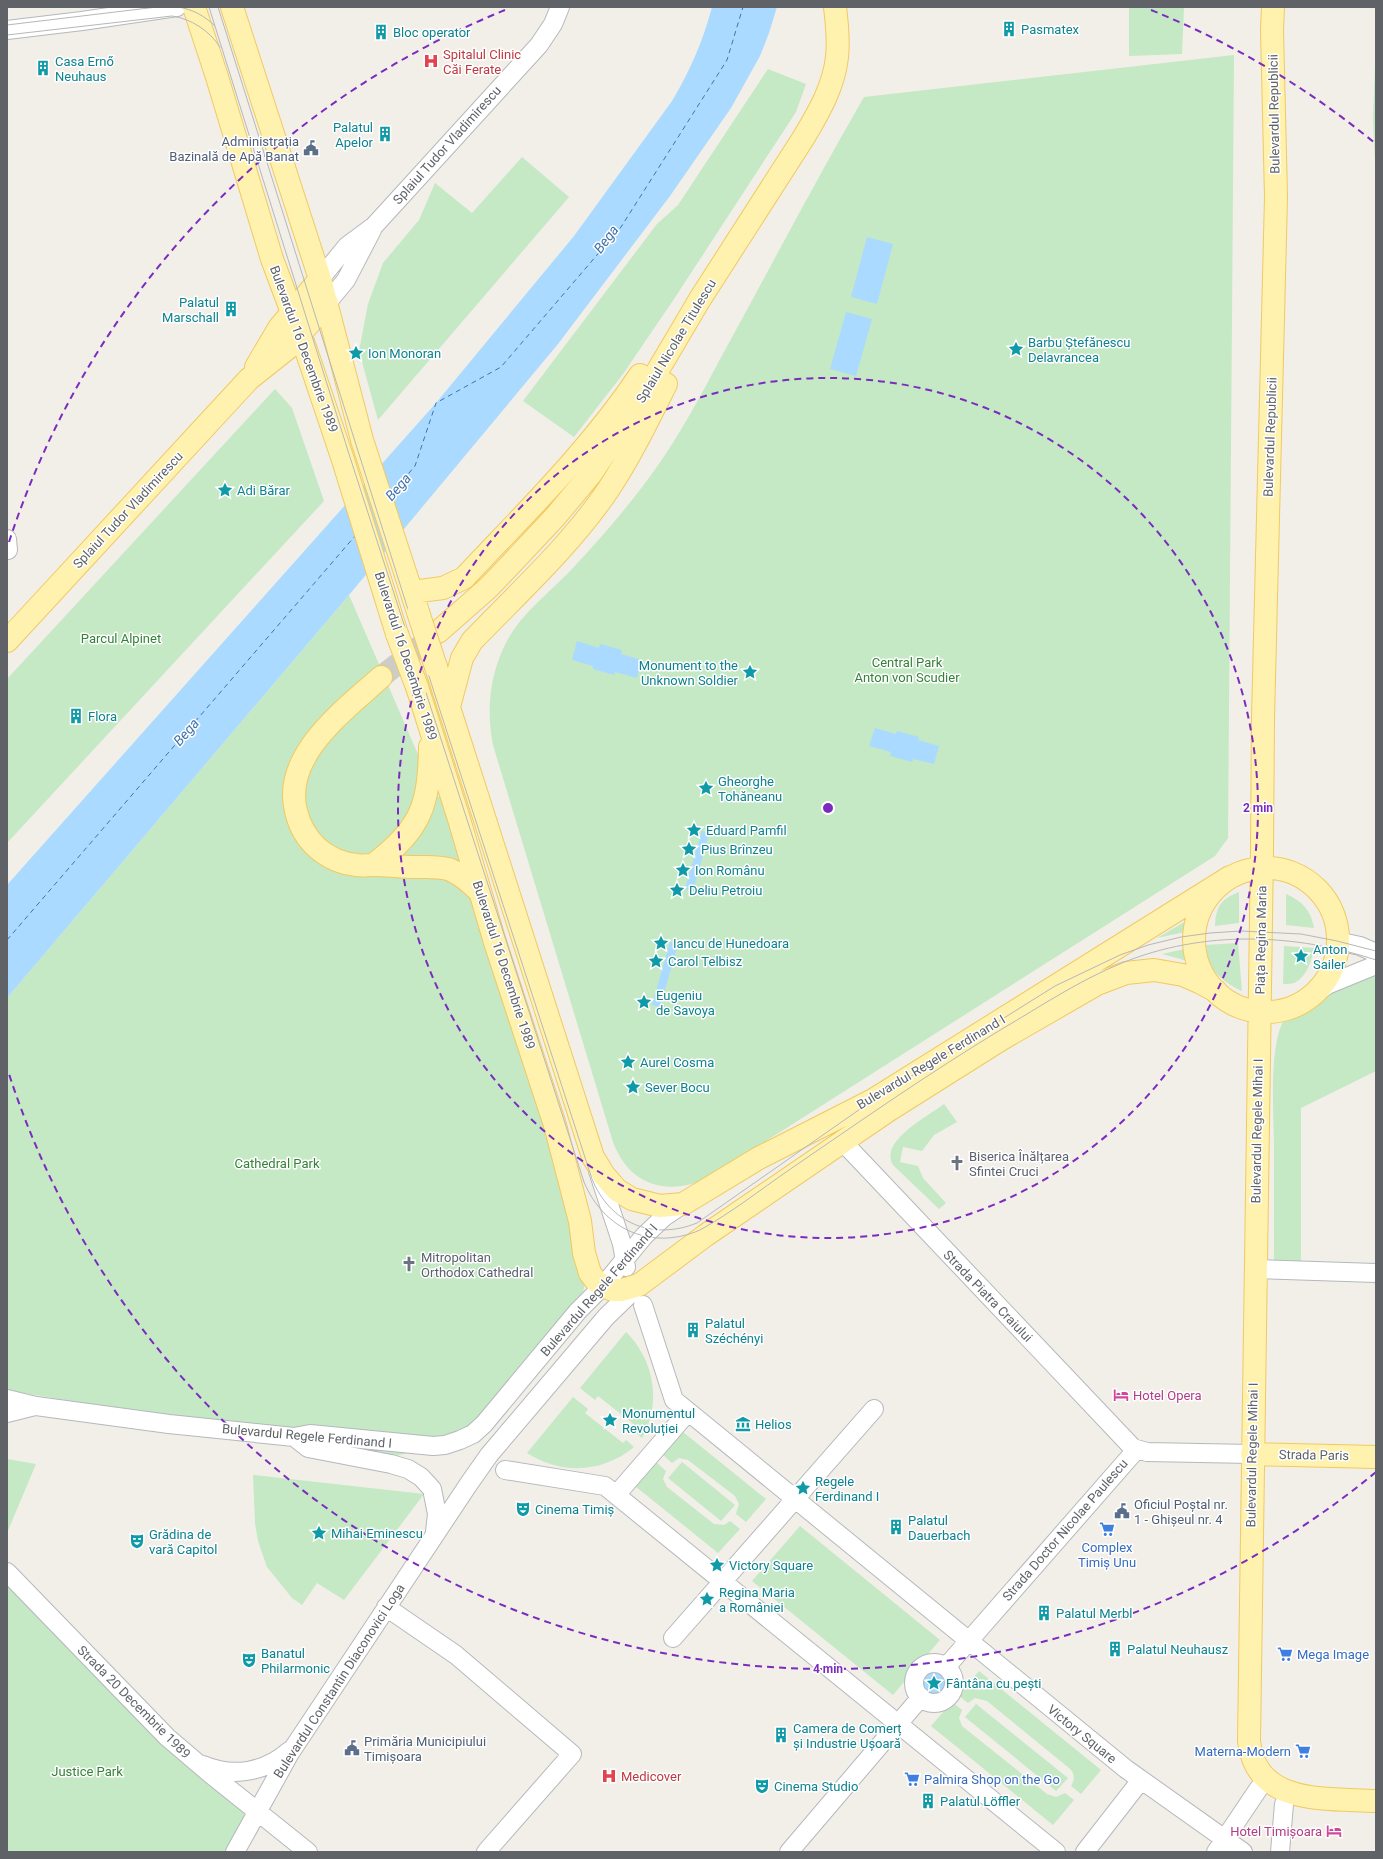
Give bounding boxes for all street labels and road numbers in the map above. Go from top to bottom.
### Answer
street label: Bulevardul Republicii [1265,54,1283,174]
street label: Splaiul Tudor Vladimirescu [390,83,504,207]
street label: Bulevardul 16 Decembrie 1989 [267,264,341,434]
street label: Splaiul Nicolae Titulescu [633,276,719,406]
street label: Bulevardul Republicii [1260,377,1280,497]
street label: Splaiul Tudor Vladimirescu [70,449,186,571]
street label: Bulevardul 16 Decembrie 1989 [372,570,440,742]
street label: Bulevardul 16 Decembrie 1989 [470,879,538,1051]
street label: Piața Regina Maria [1253,885,1270,995]
street label: Bulevardul Regele Ferdinand I [854,1012,1008,1112]
street label: Bulevardul Regele Mihai I [1248,1059,1266,1203]
street label: Bulevardul Regele Ferdinand I [537,1221,661,1359]
street label: Strada Piatra Craiului [940,1247,1036,1345]
street label: Bulevardul Regele Mihai I [1243,1383,1261,1527]
street label: Bulevardul Regele Ferdinand I [222,1421,392,1451]
street label: Strada Paris [1279,1447,1350,1463]
street label: Strada Doctor Nicolae Paulescu [999,1456,1131,1604]
street label: Bulevardul Constantin Diaconovici Loga [270,1581,408,1781]
street label: Strada 20 Decembrie 1989 [74,1642,194,1762]
street label: Victory Square [1045,1702,1120,1766]

